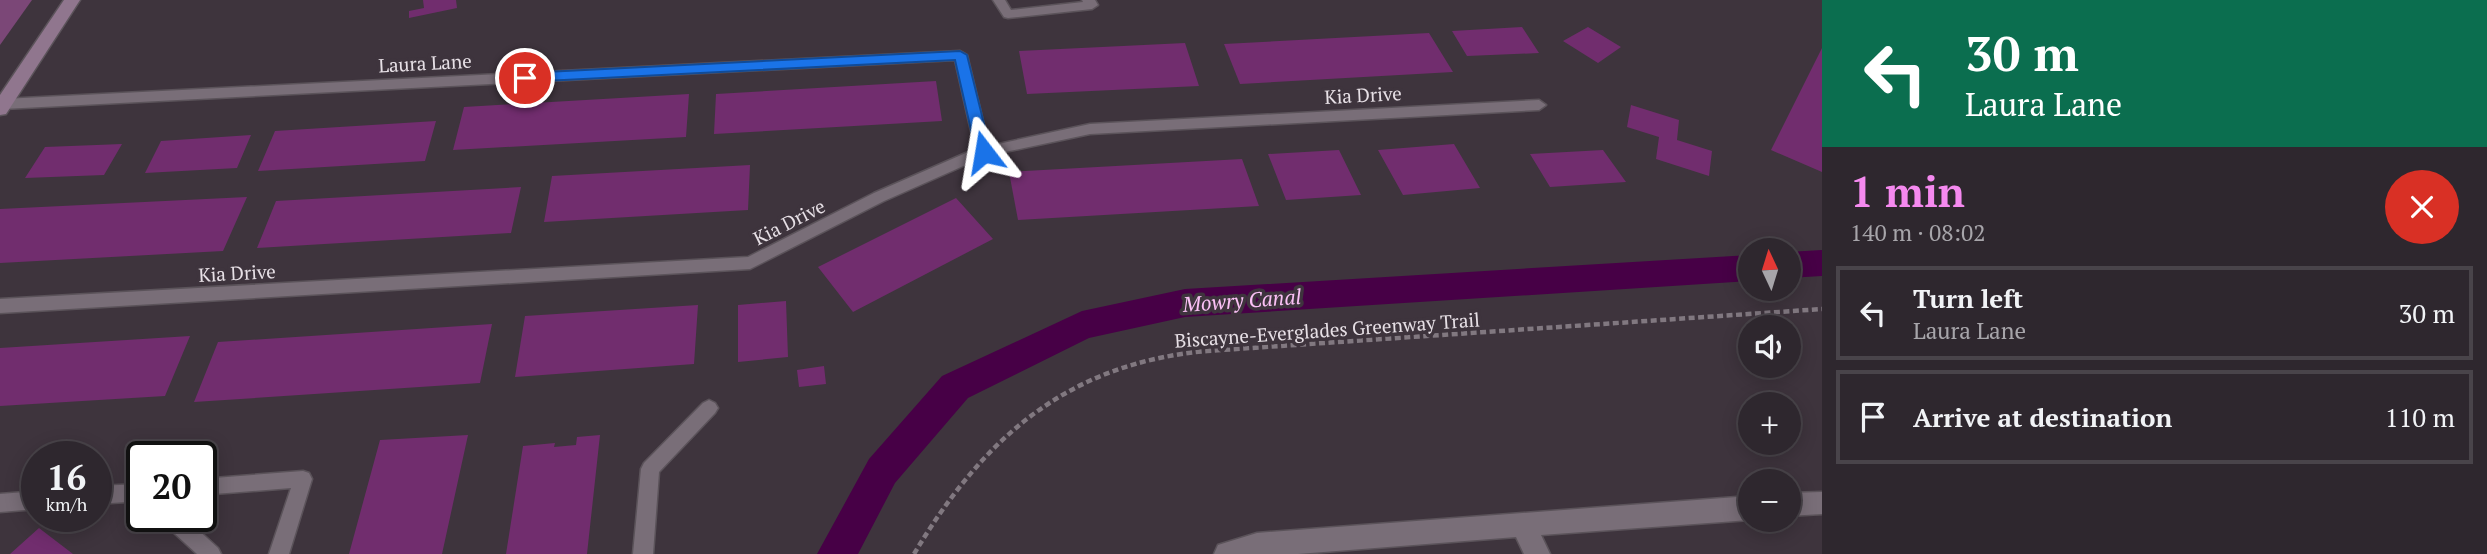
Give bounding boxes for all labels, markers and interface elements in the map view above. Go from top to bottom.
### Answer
text: 30 m [1965,20,2079,85]
icon: left [1850,28,1941,119]
street label: Laura Lane [378,48,472,77]
pin [495,48,555,108]
icon: arrive [506,59,544,97]
street label: Kia Drive [1324,80,1402,109]
text: Laura Lane [1965,83,2122,125]
position arrow [947,115,1021,189]
text: 1 min [1850,163,1965,219]
button: close [2385,170,2459,244]
street label: Kia Drive [749,193,829,250]
text: 140 m · 08:02 [1850,217,1985,248]
north arrow [1738,238,1801,301]
map controls [1738,238,1801,532]
street label: Kia Drive [198,258,276,287]
text: Turn left [1913,281,2023,315]
water label: Mowry Canal [1181,282,1302,318]
icon: left [1854,294,1892,332]
text: 30 m [2399,296,2455,330]
street label: Biscayne-Everglades Greenway Trail [1173,306,1480,353]
button: sound [1738,315,1801,378]
text: Laura Lane [1913,315,2026,346]
button: + [1738,392,1801,455]
icon: arrive [1854,398,1892,436]
text: Arrive at destination [1913,400,2172,434]
text: 110 m [2385,400,2455,434]
speed limit sign: 20 [126,441,217,532]
text: 16 [47,454,86,500]
button: − [1738,469,1801,532]
text: km/h [46,492,87,516]

